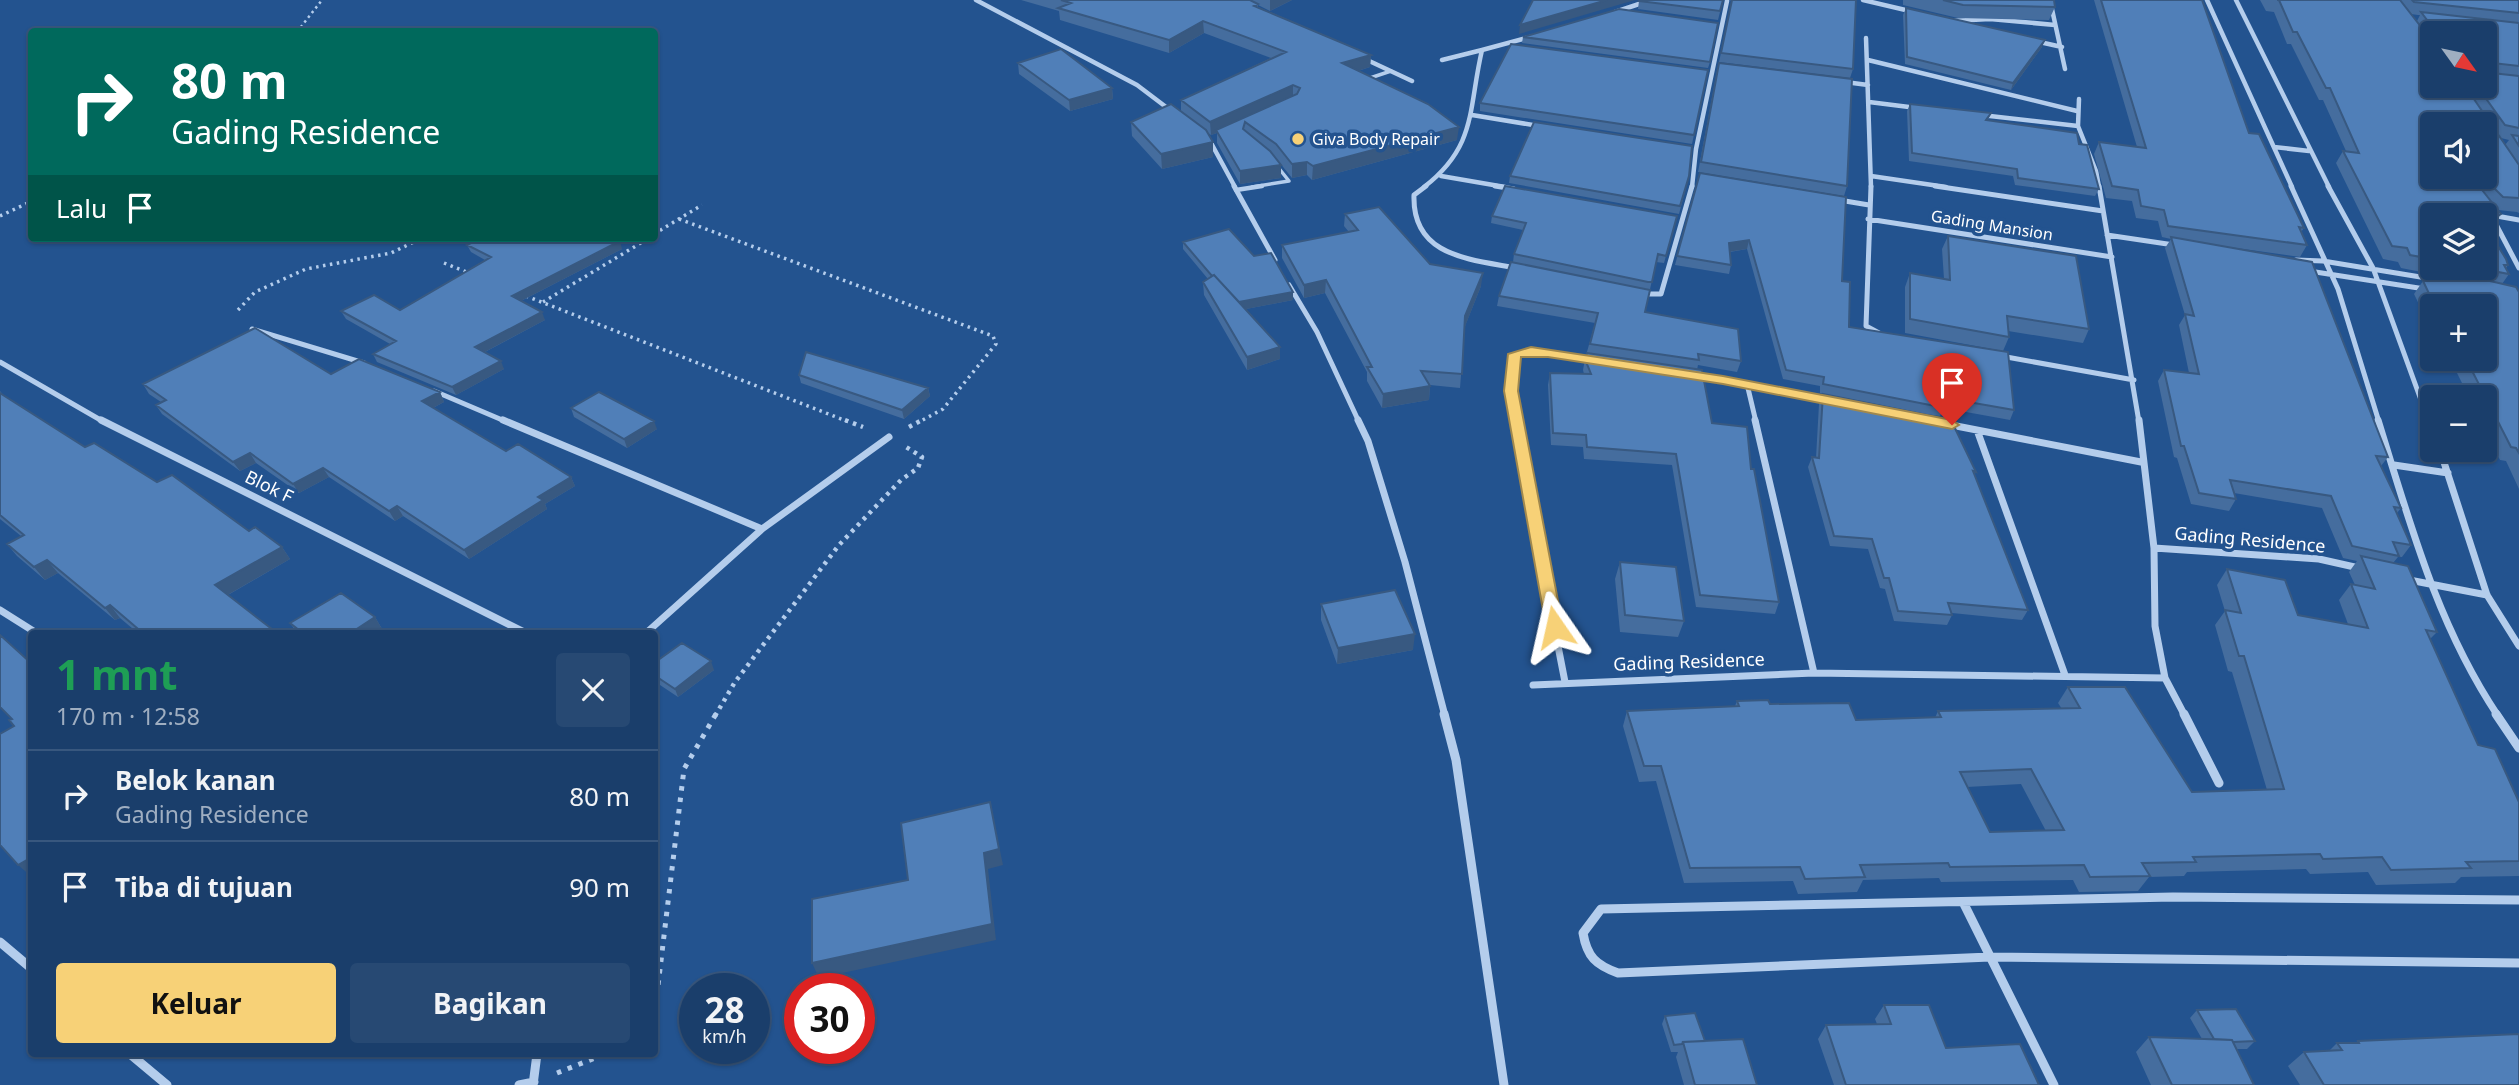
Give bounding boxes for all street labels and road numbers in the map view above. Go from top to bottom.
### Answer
street label: Gading Mansion [1929,204,2055,246]
street label: Blok F [241,464,298,508]
street label: Gading Residence [2174,520,2327,558]
street label: Gading Residence [1613,646,1765,676]

